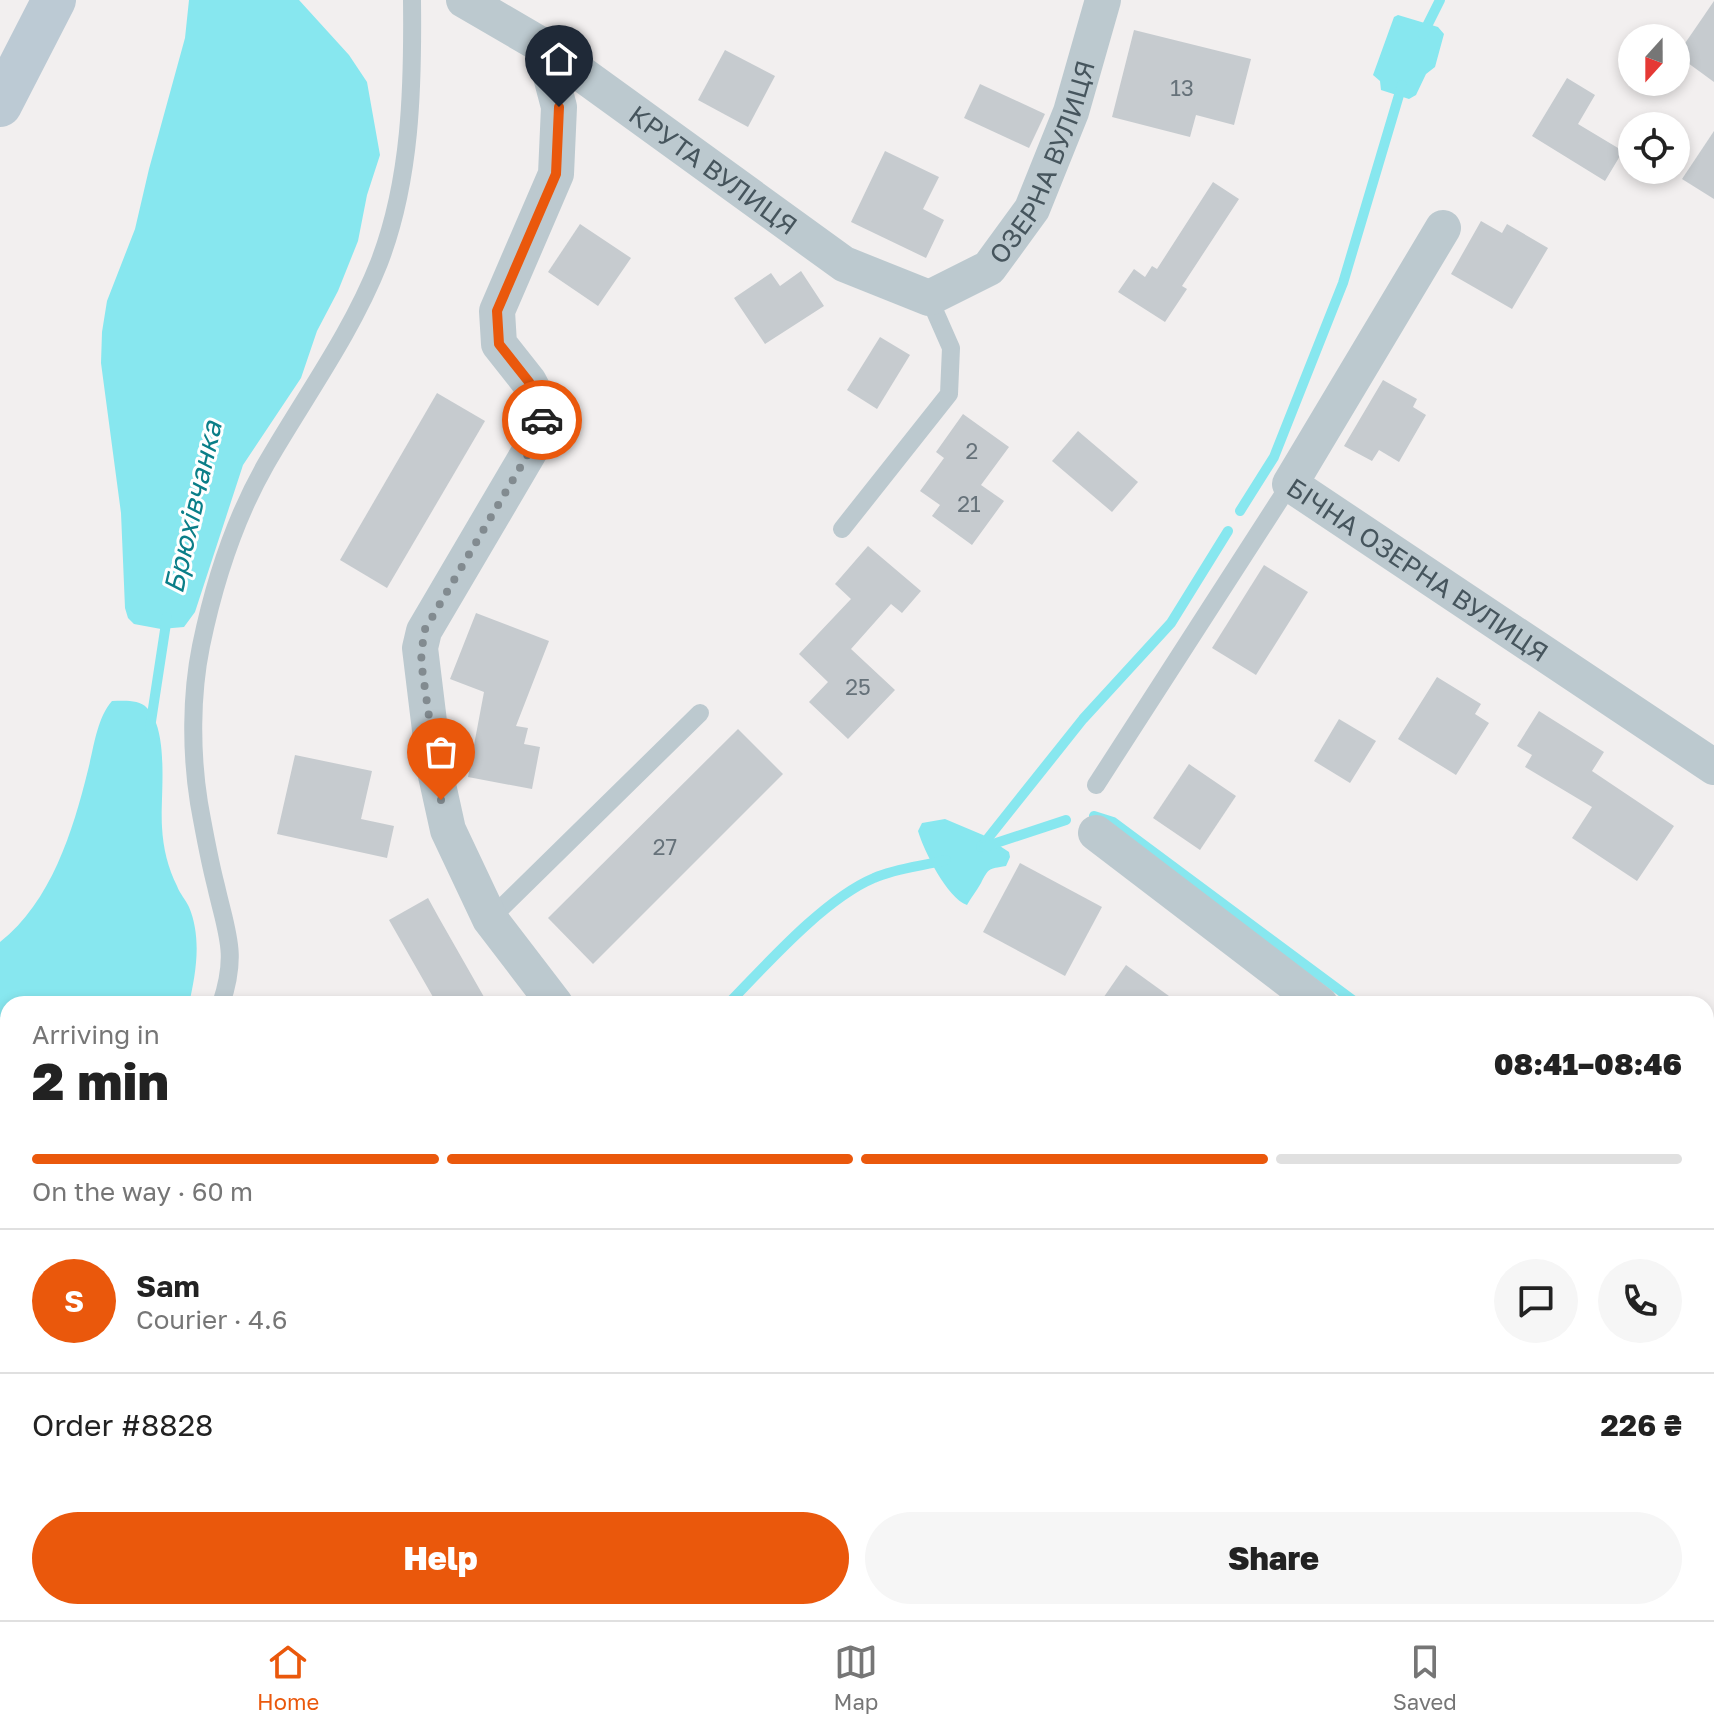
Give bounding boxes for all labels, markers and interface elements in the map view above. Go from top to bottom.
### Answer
north arrow [1618,24,1690,96]
map controls [1618,24,1690,184]
pin [525,25,593,107]
icon: home [537,37,581,81]
street label: ОЗЕРНА ВУЛИЦЯ [982,57,1101,269]
house number: 13 [1170,74,1194,101]
street label: КРУТА ВУЛИЦЯ [624,98,804,241]
button: locate [1618,112,1690,184]
courier [502,380,582,460]
icon: car [520,398,564,442]
water label: Брюхівчанка [156,417,228,596]
house number: 2 [966,437,978,464]
street label: БІЧНА ОЗЕРНА ВУЛИЦЯ [1281,471,1554,668]
house number: 21 [957,490,981,517]
house number: 25 [845,673,871,700]
pin [407,718,475,800]
icon: bag [419,730,463,774]
house number: 27 [653,833,677,860]
text: Arriving in [32,1019,160,1050]
text: 08:41–08:46 [1494,1046,1682,1082]
text: 2 min [32,1049,169,1111]
text: On the way · 60 m [32,1176,253,1207]
button: chat [1494,1259,1578,1343]
button: phone [1598,1259,1682,1343]
text: Sam [136,1268,200,1304]
text: S [64,1283,84,1319]
text: Courier · 4.6 [136,1304,288,1335]
text: Order #8828 [32,1407,213,1443]
text: 226 ₴ [1601,1407,1682,1443]
button: Help [32,1512,849,1604]
button: Share [865,1512,1682,1604]
tab: Home [257,1640,319,1715]
tab: Map [834,1640,878,1715]
tab: Saved [1393,1640,1457,1715]

